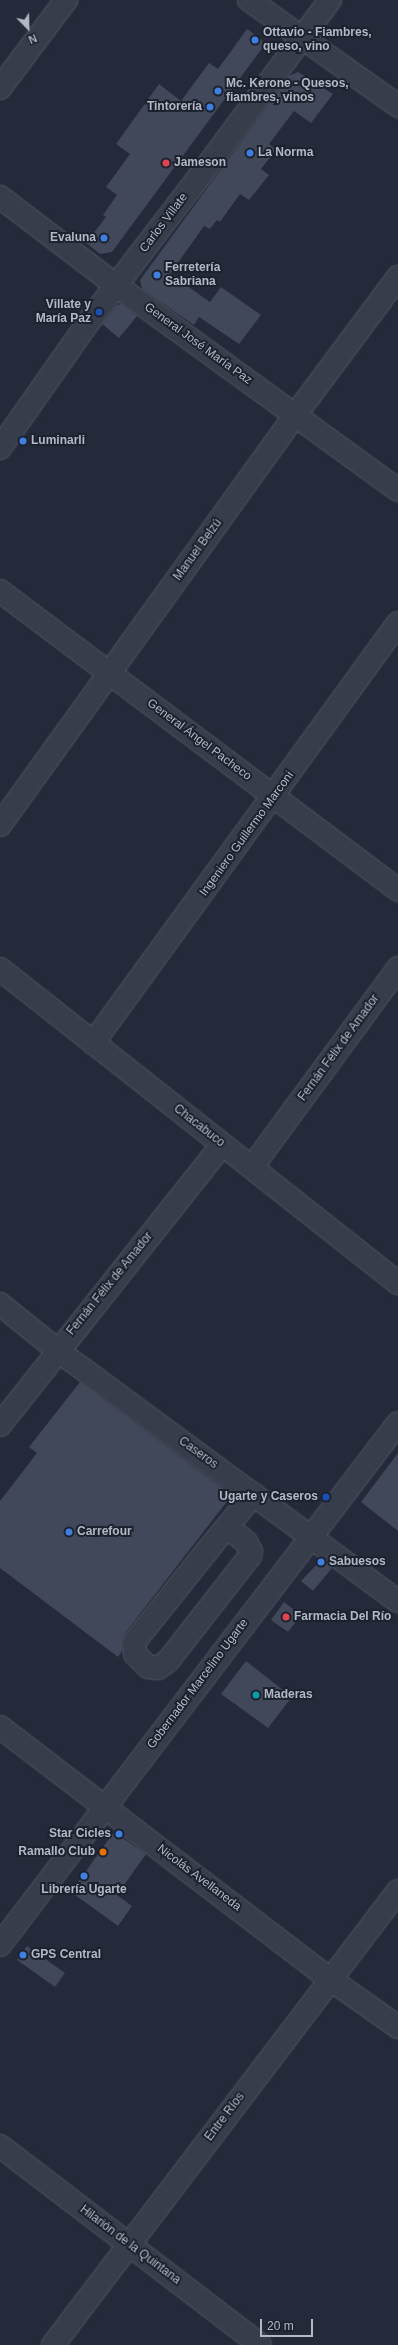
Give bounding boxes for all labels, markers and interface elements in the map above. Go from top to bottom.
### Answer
north arrow [8,8,48,48]
place label: Ottavio - Fiambres, queso, vino [263,26,372,54]
text: N [27,32,39,46]
marker: Ottavio - Fiambres, queso, vino [250,35,260,45]
place label: Mc. Kerone - Quesos, fiambres, vinos [226,77,349,105]
marker: Mc. Kerone - Quesos, fiambres, vinos [213,86,223,96]
place label: Tintorería [147,100,202,114]
marker: Tintorería [205,102,215,112]
place label: La Norma [258,146,313,160]
marker: La Norma [245,148,255,158]
place label: Jameson [174,156,226,170]
marker: Jameson [161,158,171,168]
street label: Carlos Villate [137,191,191,255]
place label: Evaluna [50,231,96,245]
marker: Evaluna [99,233,109,243]
place label: Ferretería Sabriana [165,261,220,289]
marker: Ferretería Sabriana [152,270,162,280]
place label: Villate y María Paz [36,298,91,326]
street label: General José María Paz [141,300,255,388]
marker: Villate y María Paz [94,307,104,317]
place label: Luminarli [31,434,85,448]
marker: Luminarli [18,436,28,446]
street label: Manuel Belzú [171,516,225,584]
street label: General Ángel Pacheco [144,696,254,784]
street label: Ingeniero Guillermo Marconi [197,769,297,899]
street label: Fernán Félix de Amador [295,992,383,1104]
street label: Chacabuco [171,1102,227,1150]
street label: Fernán Félix de Amador [64,1229,156,1339]
street label: Caseros [176,1434,220,1472]
place label: Ugarte y Caseros [219,1490,318,1504]
marker: Ugarte y Caseros [321,1492,331,1502]
place label: Carrefour [77,1525,132,1539]
marker: Carrefour [64,1527,74,1537]
place label: Sabuesos [329,1555,386,1569]
marker: Sabuesos [316,1557,326,1567]
place label: Farmacia Del Río [294,1610,391,1624]
marker: Farmacia Del Río [281,1612,291,1622]
street label: Gobernador Marcelino Ugarte [144,1616,252,1752]
place label: Maderas [264,1688,313,1702]
marker: Maderas [251,1690,261,1700]
place label: Star Cicles [49,1827,111,1841]
marker: Star Cicles [114,1829,124,1839]
street label: Nicolás Avellaneda [154,1842,244,1914]
place label: Ramallo Club [18,1845,95,1859]
marker: Ramallo Club [98,1847,108,1857]
marker: Librería Ugarte [79,1871,89,1881]
place label: Librería Ugarte [41,1883,127,1897]
place label: GPS Central [31,1948,101,1962]
marker: GPS Central [18,1950,28,1960]
street label: Entre Ríos [202,2090,248,2144]
street label: Hilarión de la Quintana [77,2203,183,2287]
scale bar [262,2311,315,2337]
text: 20 m [267,2319,294,2333]

